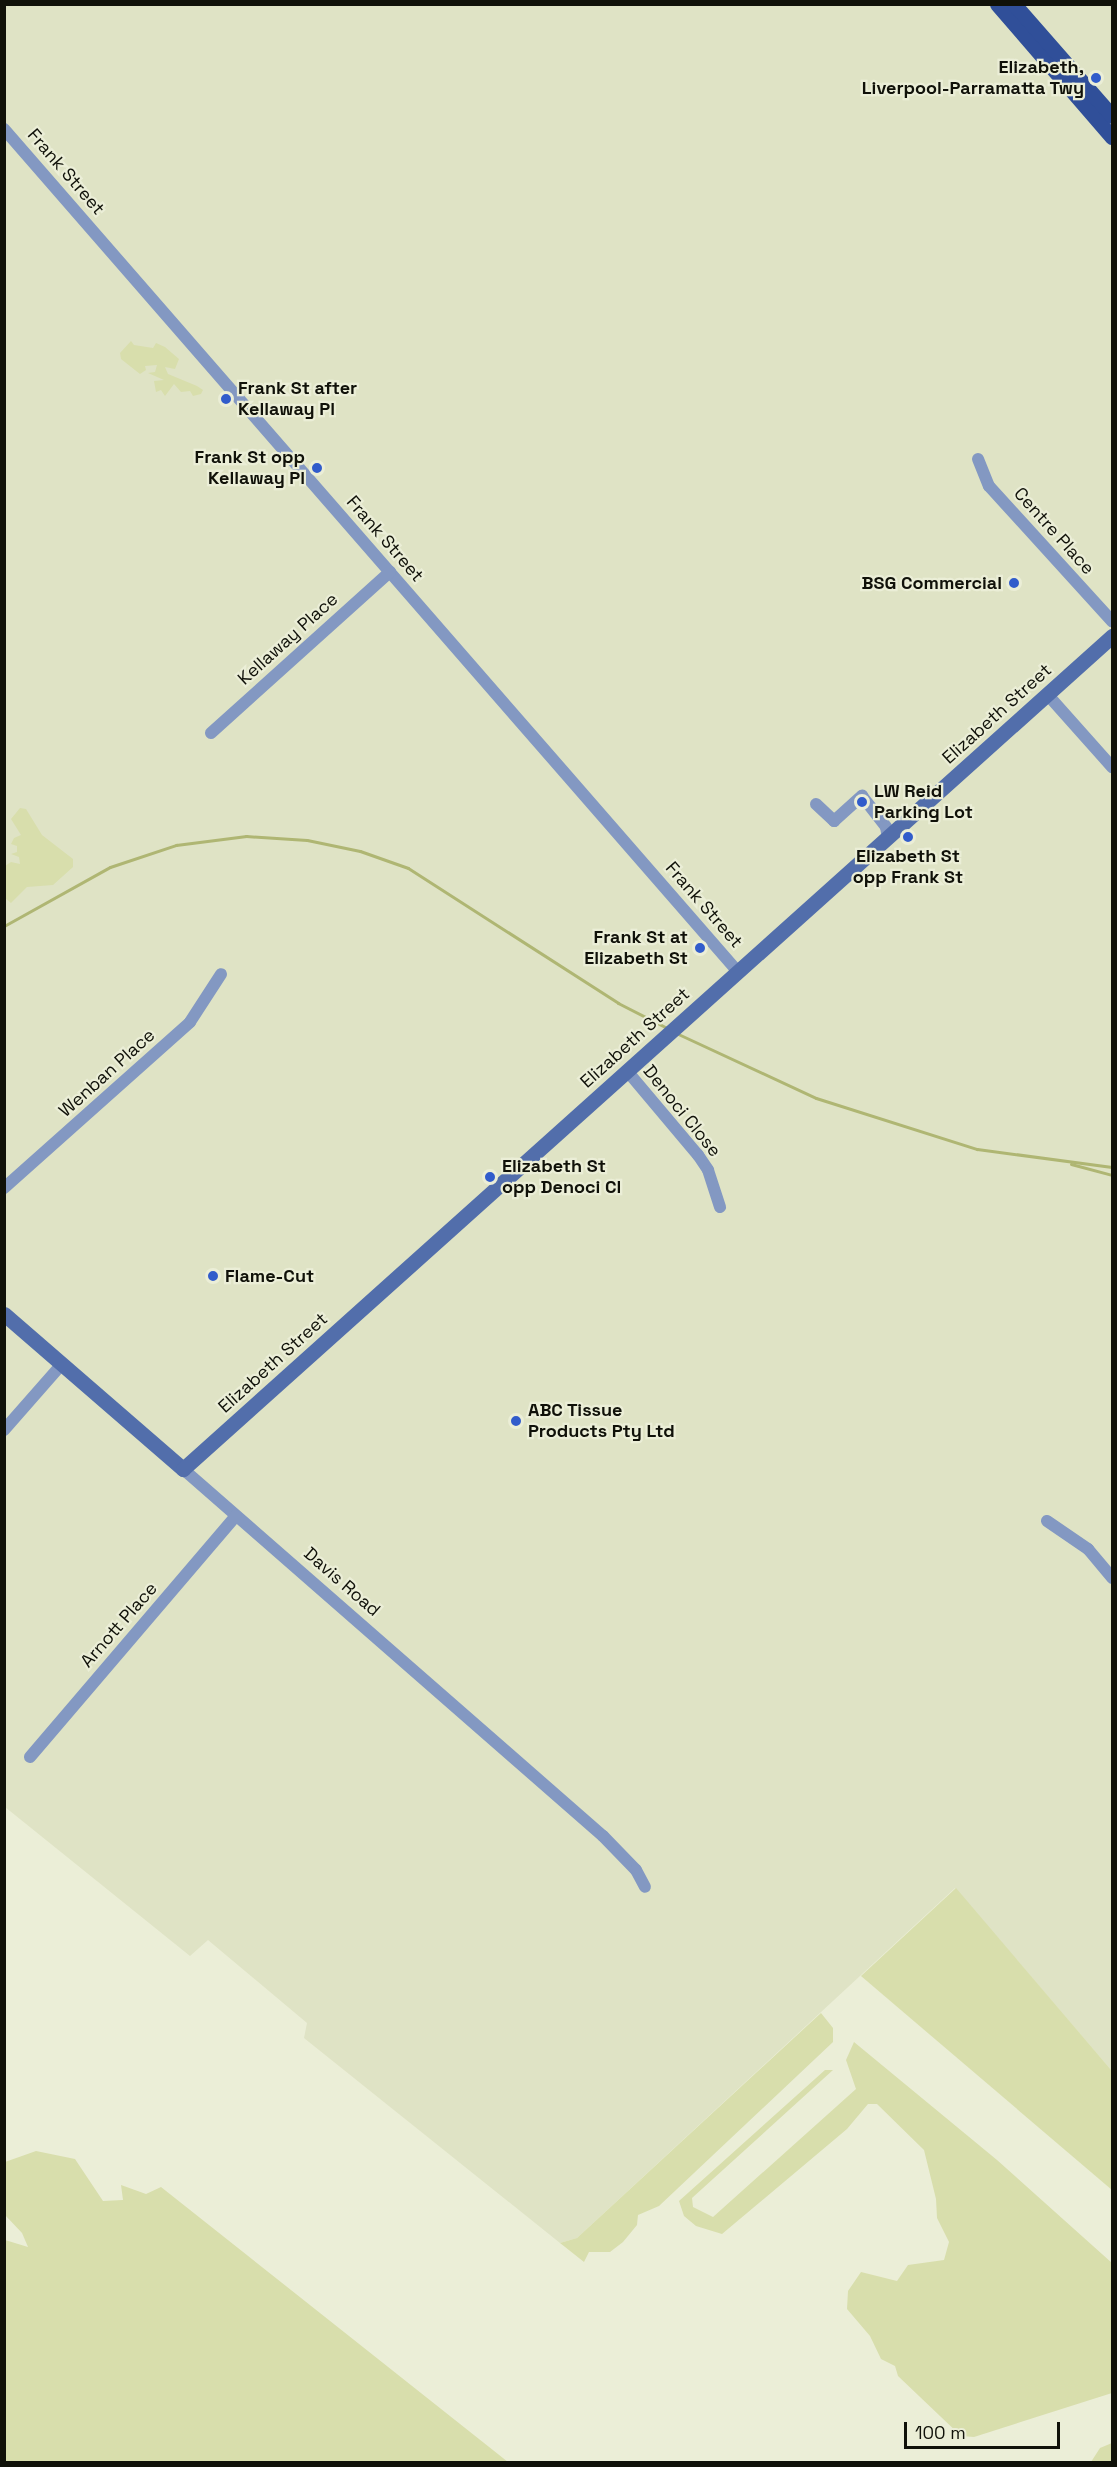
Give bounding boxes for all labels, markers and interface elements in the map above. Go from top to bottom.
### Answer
place label: Elizabeth, Liverpool-Parramatta Twy [861,57,1084,100]
marker: Elizabeth, Liverpool-Parramatta Twy [1089,71,1103,85]
street label: Frank Street [23,125,109,219]
place label: Frank St after Kellaway Pl [238,378,357,420]
marker: Frank St after Kellaway Pl [219,392,233,406]
place label: Frank St opp Kellaway Pl [195,447,305,490]
marker: Frank St opp Kellaway Pl [310,461,324,475]
street label: Centre Place [1009,483,1099,579]
street label: Frank Street [342,492,428,586]
place label: BSG Commercial [862,572,1002,594]
marker: BSG Commercial [1007,576,1021,590]
street label: Kellaway Place [234,588,342,690]
street label: Elizabeth Street [938,659,1056,769]
place label: LW Reid Parking Lot [874,781,973,824]
marker: LW Reid Parking Lot [855,795,869,809]
marker: Elizabeth St opp Frank St [901,830,915,844]
place label: Elizabeth St opp Frank St [853,846,963,888]
street label: Frank Street [661,858,747,952]
place label: Frank St at Elizabeth St [584,927,688,970]
marker: Frank St at Elizabeth St [693,941,707,955]
street label: Elizabeth Street [576,983,694,1093]
street label: Wenban Place [55,1024,159,1122]
street label: Denoci Close [638,1061,726,1161]
place label: Elizabeth St opp Denoci Cl [502,1156,621,1198]
marker: Elizabeth St opp Denoci Cl [483,1170,497,1184]
place label: Flame-Cut [225,1265,314,1287]
marker: Flame-Cut [206,1269,220,1283]
street label: Elizabeth Street [214,1308,332,1418]
place label: ABC Tissue Products Pty Ltd [528,1400,675,1442]
marker: ABC Tissue Products Pty Ltd [509,1414,523,1428]
street label: Davis Road [299,1543,385,1621]
street label: Arnott Place [76,1578,162,1672]
scale bar [907,2410,1063,2448]
text: 100 m [915,2421,966,2444]

